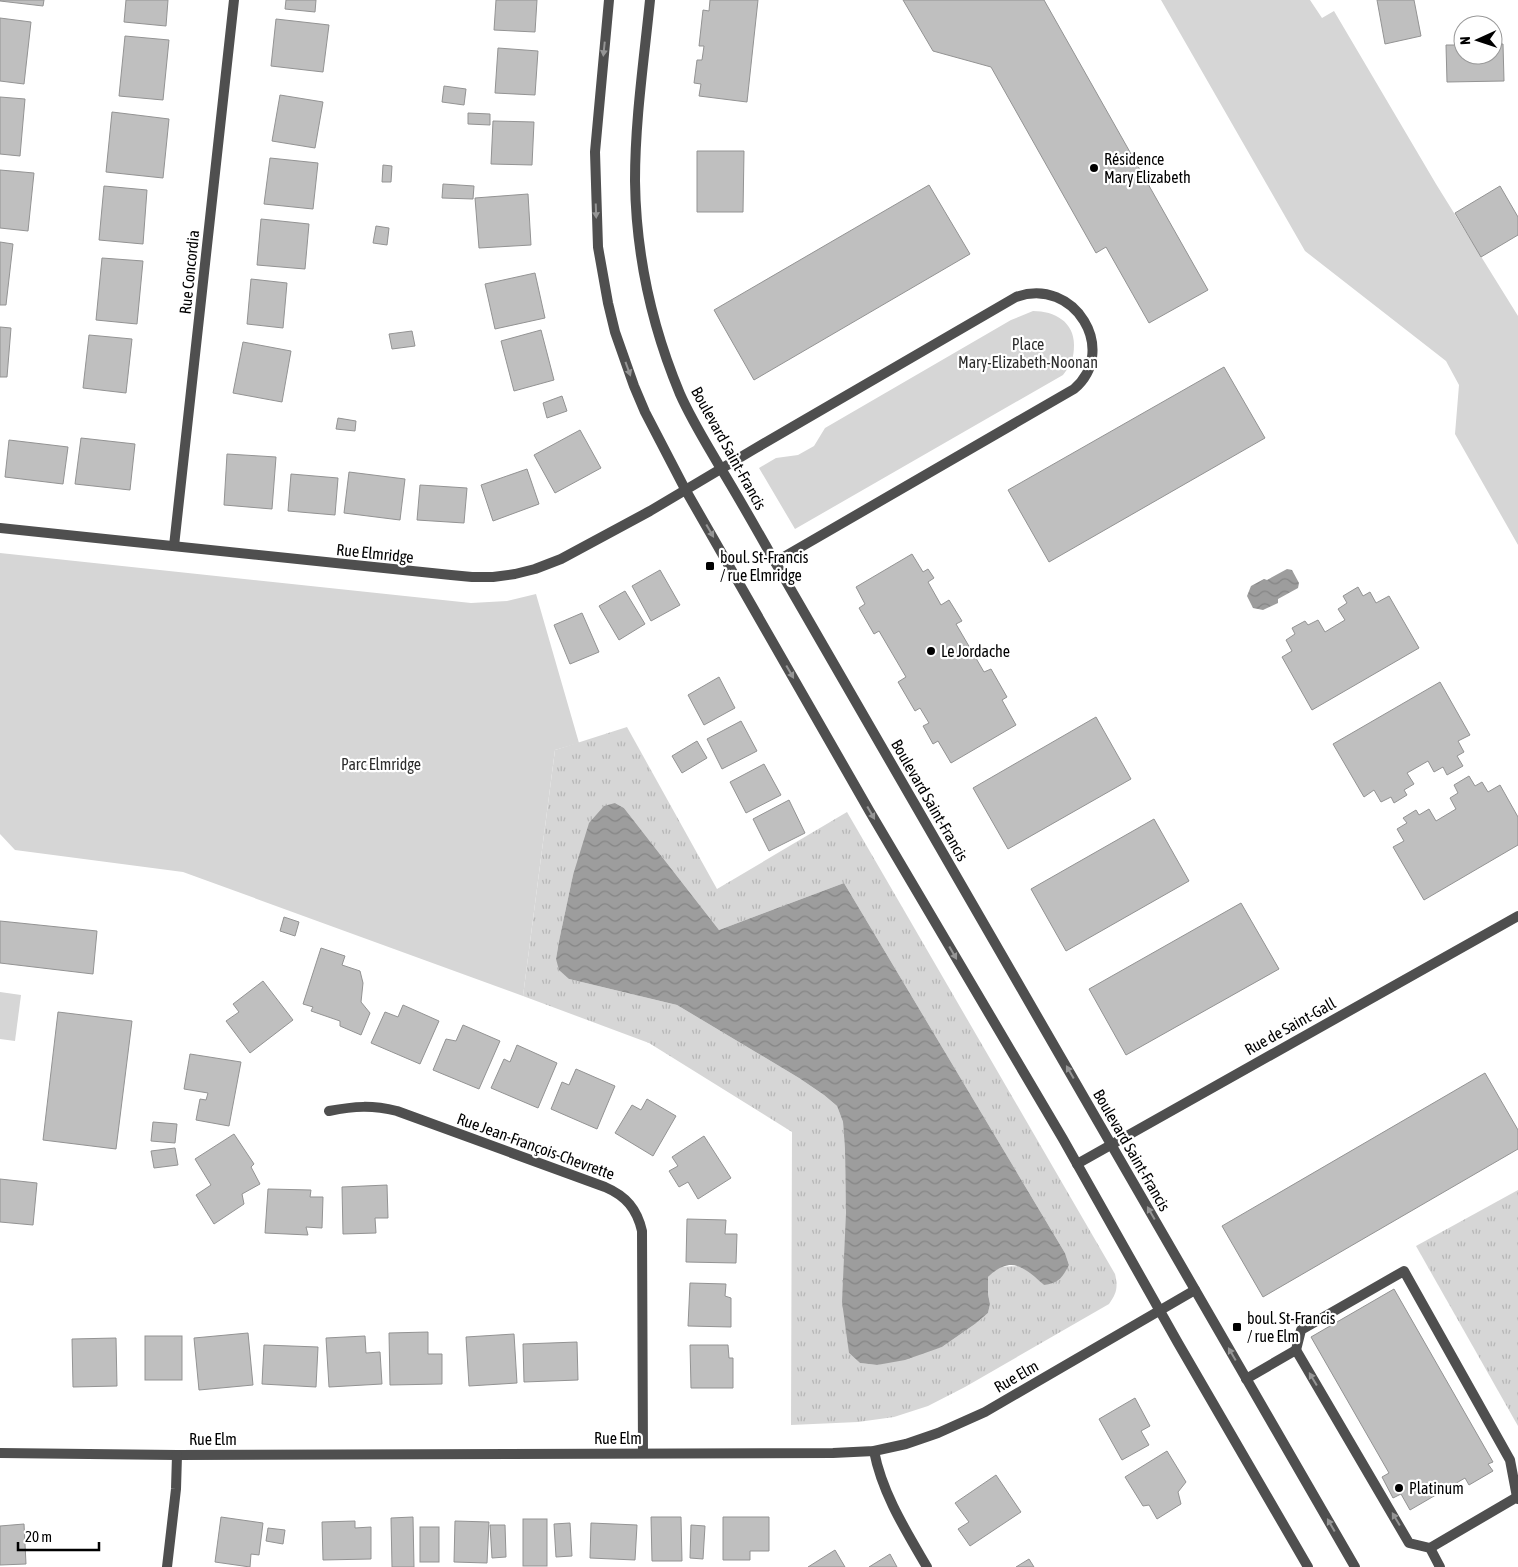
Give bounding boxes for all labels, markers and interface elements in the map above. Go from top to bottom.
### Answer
north arrow [1453,15,1503,65]
text: N [1457,36,1473,45]
one-way arrow [600,41,608,57]
place label: Résidence Mary Elizabeth [1104,150,1191,187]
marker: Résidence Mary Elizabeth [1088,162,1100,174]
one-way arrow [593,203,601,219]
street label: Rue Concordia [176,229,202,315]
park label: Place Mary-Elizabeth-Noonan [958,335,1098,372]
one-way arrow [624,362,632,377]
street label: Boulevard Saint-Francis [688,383,770,513]
one-way arrow [705,524,714,537]
street label: Rue Elmridge [335,540,415,567]
place label: boul. St-Francis / rue Elmridge [720,548,809,585]
marker: boul. St-Francis / rue Elmridge [704,560,716,572]
place label: Le Jordache [941,642,1010,660]
marker: Le Jordache [925,645,937,657]
one-way arrow [786,665,795,679]
street label: Boulevard Saint-Francis [888,736,972,864]
park label: Parc Elmridge [341,755,421,774]
one-way arrow [867,806,875,820]
one-way arrow [949,947,958,960]
street label: Rue de Saint-Gall [1242,993,1339,1058]
one-way arrow [1066,1064,1074,1079]
street label: Boulevard Saint-Francis [1090,1086,1174,1214]
street label: Rue Jean-François-Chevrette [454,1109,617,1184]
one-way arrow [1147,1205,1155,1220]
place label: boul. St-Francis / rue Elm [1247,1309,1336,1345]
marker: boul. St-Francis / rue Elm [1231,1321,1243,1333]
one-way arrow [1227,1347,1236,1360]
street label: Rue Elm [991,1356,1041,1396]
one-way arrow [1308,1373,1317,1386]
street label: Rue Elm [594,1429,642,1447]
street label: Rue Elm [189,1430,237,1448]
place label: Platinum [1409,1479,1464,1497]
marker: Platinum [1393,1482,1405,1494]
one-way arrow [1391,1512,1400,1526]
one-way arrow [1326,1518,1335,1531]
scale bar [18,1520,99,1552]
text: 20 m [25,1528,52,1545]

